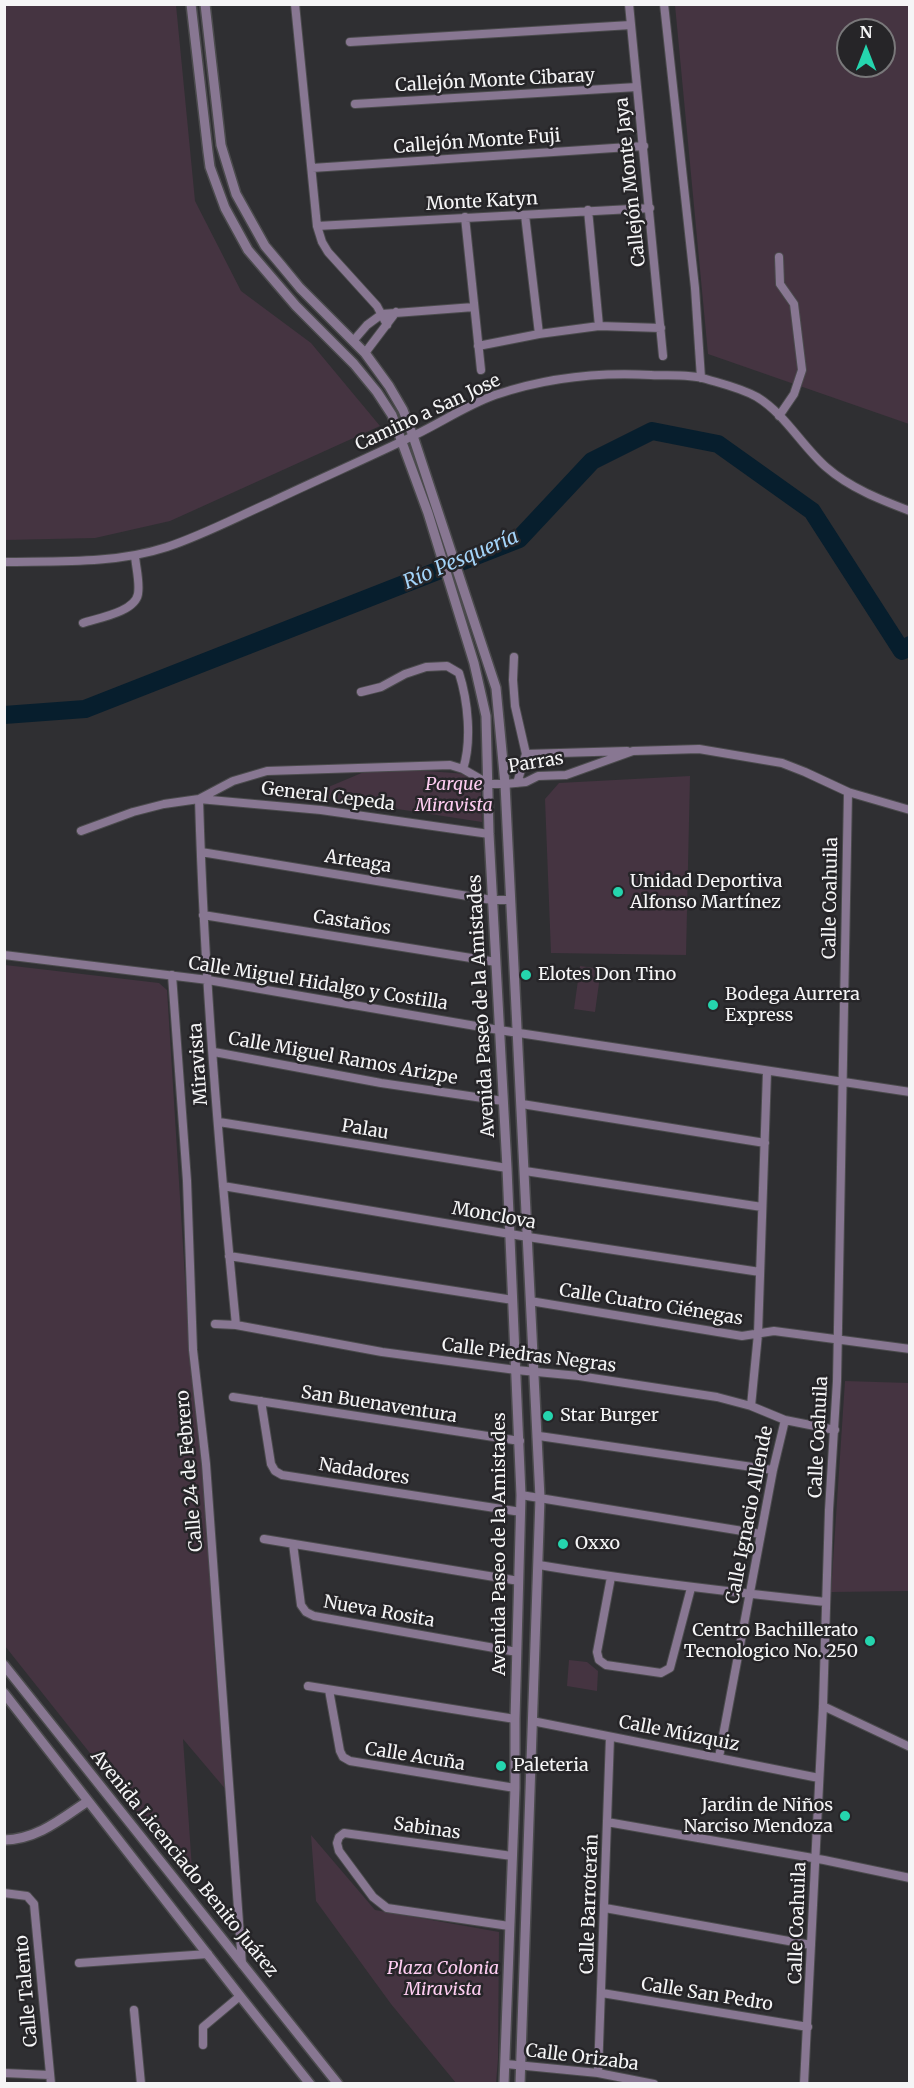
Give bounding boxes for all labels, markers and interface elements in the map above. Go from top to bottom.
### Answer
north arrow [836,18,896,78]
text: N [860,22,872,42]
street label: Callejón Monte Cibaray [395,65,595,97]
street label: Callejón Monte Jaya [611,96,651,268]
street label: Callejón Monte Fuji [393,125,561,159]
street label: Monte Katyn [425,188,539,216]
street label: Camino a San Jose [352,370,504,456]
water label: Río Pesquería [400,525,522,595]
street label: Parras [507,748,565,778]
park label: Parque Miravista [415,774,493,816]
street label: General Cepeda [260,778,396,816]
street label: Calle Coahuila [819,837,843,959]
street label: Arteaga [323,846,393,878]
place label: Unidad Deportiva Alfonso Martínez [630,871,782,914]
street label: Avenida Paseo de la Amistades [464,874,500,1138]
marker: Unidad Deportiva Alfonso Martínez [611,885,625,899]
street label: Castaños [312,906,392,940]
street label: Calle Miguel Hidalgo y Costilla [187,953,449,1015]
place label: Elotes Don Tino [538,964,676,986]
marker: Elotes Don Tino [519,968,533,982]
place label: Bodega Aurrera Express [725,984,860,1026]
marker: Bodega Aurrera Express [706,998,720,1012]
street label: Miravista [185,1022,213,1106]
street label: Calle Miguel Ramos Arizpe [227,1028,459,1090]
street label: Palau [340,1116,390,1144]
street label: Monclova [450,1198,538,1234]
street label: Calle Cuatro Ciénegas [558,1280,744,1330]
street label: Calle Piedras Negras [440,1335,618,1377]
street label: Calle Coahuila [805,1375,833,1499]
street label: San Buenaventura [299,1382,459,1428]
street label: Calle 24 de Febrero [172,1389,208,1553]
place label: Star Burger [560,1405,659,1427]
marker: Star Burger [541,1409,555,1423]
street label: Avenida Paseo de la Amistades [489,1412,511,1676]
street label: Calle Ignacio Allende [722,1424,778,1606]
street label: Nadadores [317,1454,411,1490]
place label: Oxxo [575,1533,620,1555]
marker: Oxxo [556,1537,570,1551]
street label: Nueva Rosita [322,1592,436,1632]
place label: Centro Bachillerato Tecnologico No. 250 [684,1620,858,1662]
marker: Centro Bachillerato Tecnologico No. 250 [863,1634,877,1648]
street label: Calle Múzquiz [617,1712,741,1756]
street label: Calle Acuña [363,1738,467,1776]
street label: Avenida Licenciado Benito Juárez [86,1746,282,1982]
place label: Paleteria [513,1755,589,1777]
marker: Paleteria [494,1759,508,1773]
place label: Jardin de Niños Narciso Mendoza [683,1795,833,1838]
marker: Jardin de Niños Narciso Mendoza [838,1809,852,1823]
street label: Sabinas [392,1814,462,1844]
street label: Calle Barroterán [577,1833,603,1975]
street label: Calle Coahuila [785,1862,811,1984]
street label: Calle Talento [11,1934,43,2048]
park label: Plaza Colonia Miravista [387,1958,499,2000]
street label: Calle San Pedro [640,1974,774,2016]
street label: Calle Orizaba [524,2040,640,2076]

